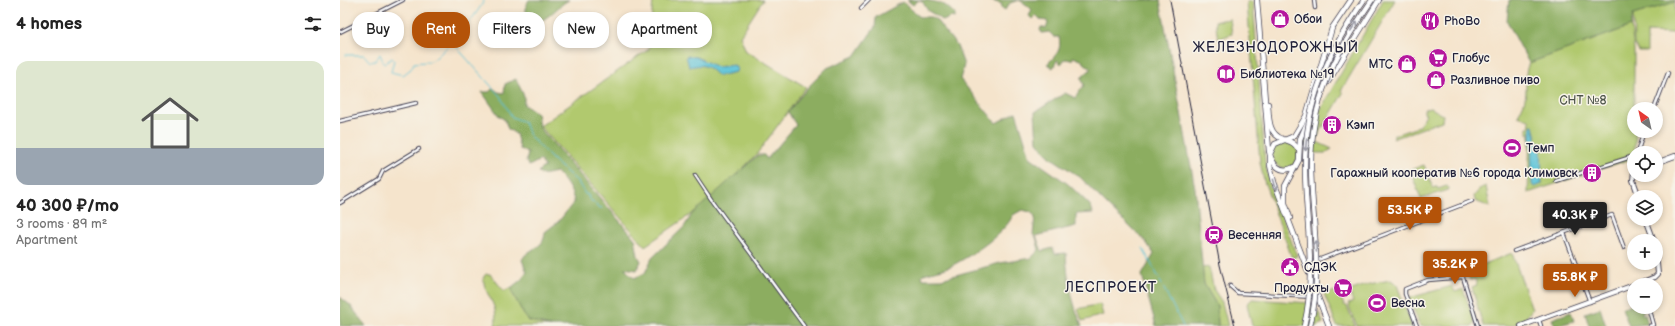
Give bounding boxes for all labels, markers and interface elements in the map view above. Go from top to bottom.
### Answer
shop icon: Обои [1269,8,1291,30]
restaurant icon: PhoBo [1419,10,1441,32]
chip: Buy [352,12,404,48]
chip: Rent [412,12,470,48]
chip: Filters [478,12,545,48]
chip: New [553,12,609,48]
chip: Apartment [617,12,712,48]
place label: Обои [1294,12,1322,27]
icon: filters [302,13,324,35]
text: 4 homes [16,14,82,34]
place label: PhoBo [1444,14,1480,29]
one-way arrow [1350,21,1358,32]
district label: ЖЕЛЕЗНОДОРОЖНЫЙ [1193,39,1359,56]
supermarket icon: Глобус [1427,47,1449,69]
place label: Глобус [1452,51,1490,66]
shop icon: МТС [1396,53,1418,75]
place label: МТС [1368,57,1393,72]
library icon: Библиотека №19 [1215,63,1237,85]
place label: Библиотека №19 [1240,67,1334,82]
shop icon: Разливное пиво [1425,69,1447,91]
place label: Разливное пиво [1450,73,1539,88]
icon: home [134,87,206,159]
park label: СНТ №8 [1559,93,1607,108]
north arrow [1627,102,1663,138]
map controls [1627,102,1663,314]
building icon: Кэмп [1321,114,1343,136]
place label: Кэмп [1346,118,1375,133]
sports icon: Темп [1501,137,1523,159]
one-way arrow [1302,138,1309,151]
place label: Темп [1526,141,1555,156]
button: locate [1627,146,1663,182]
building icon: Гаражный кооператив №6 города Климовск [1581,162,1603,184]
place label: Гаражный кооператив №6 города Климовск [1330,166,1579,181]
one-way arrow [1272,178,1279,191]
button: layers [1627,190,1663,226]
text: 40 300 ₽/mo [16,196,119,216]
pin: 53.5K ₽ [1373,197,1447,231]
text: 53.5K ₽ [1387,202,1433,218]
pin: 40.3K ₽ [1538,202,1612,236]
text: 40.3K ₽ [1552,207,1598,223]
text: 3 rooms · 89 m² [16,216,107,232]
station icon: Весенняя [1203,224,1225,246]
place label: Весенняя [1228,228,1282,243]
text: Apartment [16,232,77,248]
button: + [1627,234,1663,270]
one-way arrow [1313,240,1320,253]
pin: 35.2K ₽ [1418,251,1492,285]
public building icon: СДЭК [1279,256,1301,278]
text: 35.2K ₽ [1432,256,1478,272]
place label: СДЭК [1304,260,1337,275]
pin: 55.8K ₽ [1538,264,1612,298]
text: 55.8K ₽ [1552,269,1598,285]
supermarket icon: Продукты [1332,277,1354,299]
button: − [1627,278,1663,314]
district label: ЛЕСПРОЕКТ [1064,279,1157,296]
place label: Продукты [1274,281,1329,296]
sports icon: Весна [1366,292,1388,314]
place label: Весна [1391,296,1425,311]

